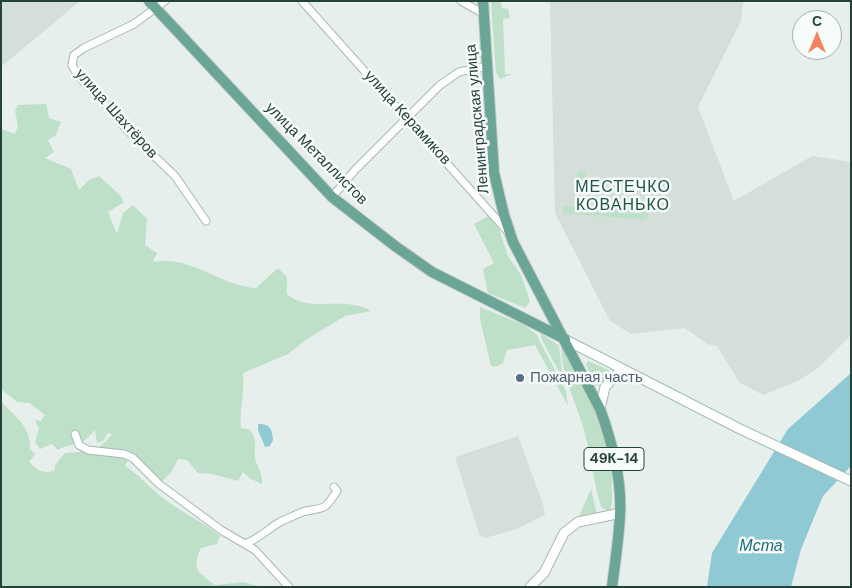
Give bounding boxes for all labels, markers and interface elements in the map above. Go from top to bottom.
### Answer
north arrow [792,10,842,60]
text: С [812,12,822,30]
street label: Ленинградская улица [462,43,494,195]
street label: улица Шахтёров [71,65,161,163]
street label: улица Керамиков [360,67,454,169]
street label: улица Металлистов [261,99,371,209]
district label: МЕСТЕЧКО КОВАНЬКО [574,178,672,216]
place label: Пожарная часть [530,369,643,387]
marker: Пожарная часть [514,372,526,384]
road number: 49К-14 [584,448,644,470]
water label: Мста [739,537,783,557]

